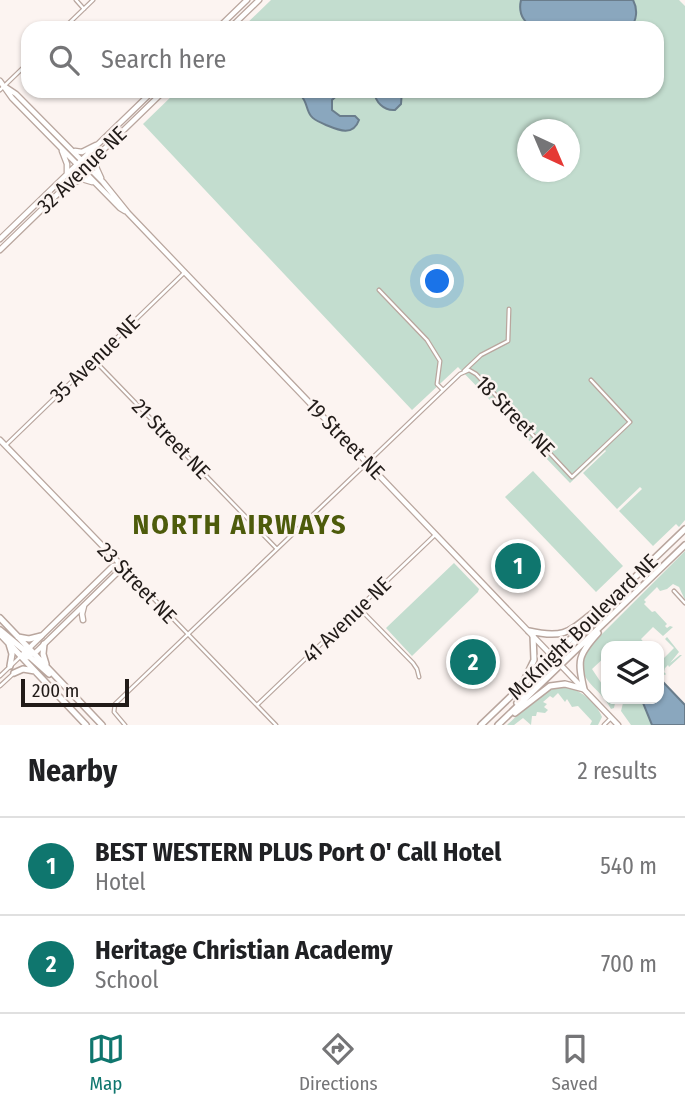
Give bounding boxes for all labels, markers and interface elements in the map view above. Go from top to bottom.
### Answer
search box [21,21,664,98]
icon: search [45,41,83,79]
text: Search here [101,44,226,75]
north arrow [517,119,580,182]
street label: 32 Avenue NE [32,121,132,219]
your location [420,264,454,298]
street label: 35 Avenue NE [45,310,145,408]
street label: 18 Street NE [470,370,560,462]
street label: 19 Street NE [300,393,390,485]
street label: 21 Street NE [127,394,216,484]
district label: NORTH AIRWAYS [133,508,347,541]
street label: 23 Street NE [92,537,182,629]
pin: 1 [495,540,541,592]
street label: McKnight Boulevard NE [503,549,663,705]
street label: 41 Avenue NE [297,571,397,669]
pin: 2 [450,636,496,688]
map controls [601,641,664,704]
button: layers [601,641,664,704]
scale bar [21,676,130,708]
text: 200 m [32,679,79,702]
text: Nearby [28,753,117,789]
text: 2 results [577,757,657,785]
text: BEST WESTERN PLUS Port O' Call Hotel [95,837,501,868]
text: 1 [46,852,56,880]
text: 540 m [600,852,657,880]
text: Hotel [95,868,146,896]
text: Heritage Christian Academy [95,935,393,966]
text: 2 [46,950,56,978]
text: 700 m [601,950,657,978]
text: School [95,966,159,994]
tab: Map [87,1030,125,1095]
tab: Directions [299,1030,378,1095]
tab: Saved [552,1030,598,1095]

